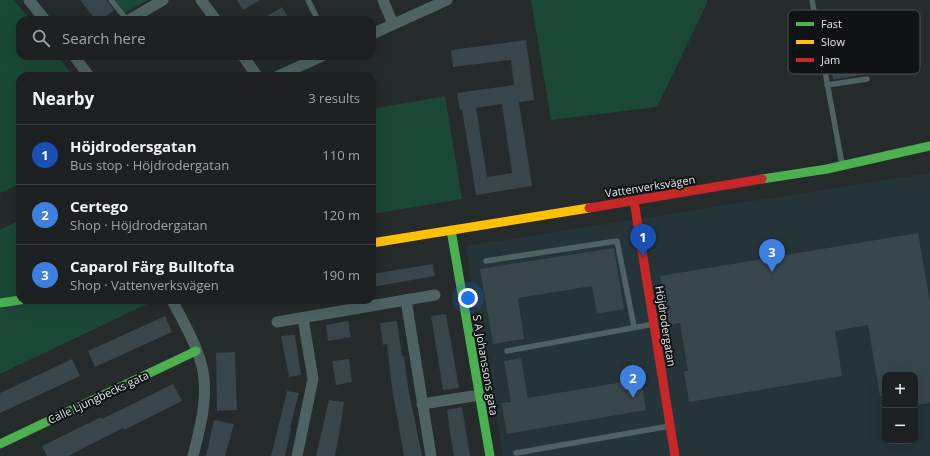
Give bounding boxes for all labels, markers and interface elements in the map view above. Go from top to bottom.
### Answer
legend [788,10,920,74]
search box [16,16,376,60]
text: Fast [821,16,842,31]
icon: search [30,27,52,49]
text: Search here [62,28,146,48]
text: Slow [821,34,845,49]
text: Jam [820,52,840,67]
text: Nearby [32,87,94,110]
text: 3 results [308,89,360,107]
text: Höjdrodersgatan [70,136,197,156]
text: 1 [41,146,49,164]
text: 110 m [322,146,360,164]
text: Bus stop · Höjdrodergatan [70,156,229,174]
street label: Vattenverksvägen [604,171,696,201]
text: Certego [70,196,128,216]
text: 2 [41,206,49,224]
text: 120 m [322,206,360,224]
text: Shop · Höjdrodergatan [70,216,208,234]
pin: 1 [630,224,656,257]
pin: 3 [759,239,785,272]
text: Caparol Färg Bulltofta [70,256,235,276]
text: 3 [41,266,49,284]
text: 190 m [322,266,360,284]
text: Shop · Vattenverksvägen [70,276,219,294]
street label: Höjdrodergatan [652,285,680,367]
your location [458,288,478,308]
street label: S A Johanssons gata [470,313,502,417]
pin: 2 [620,365,646,398]
street label: Calle Ljungbecks gata [45,367,151,427]
map controls [882,372,918,444]
button: + [882,372,918,408]
button: − [882,408,918,444]

